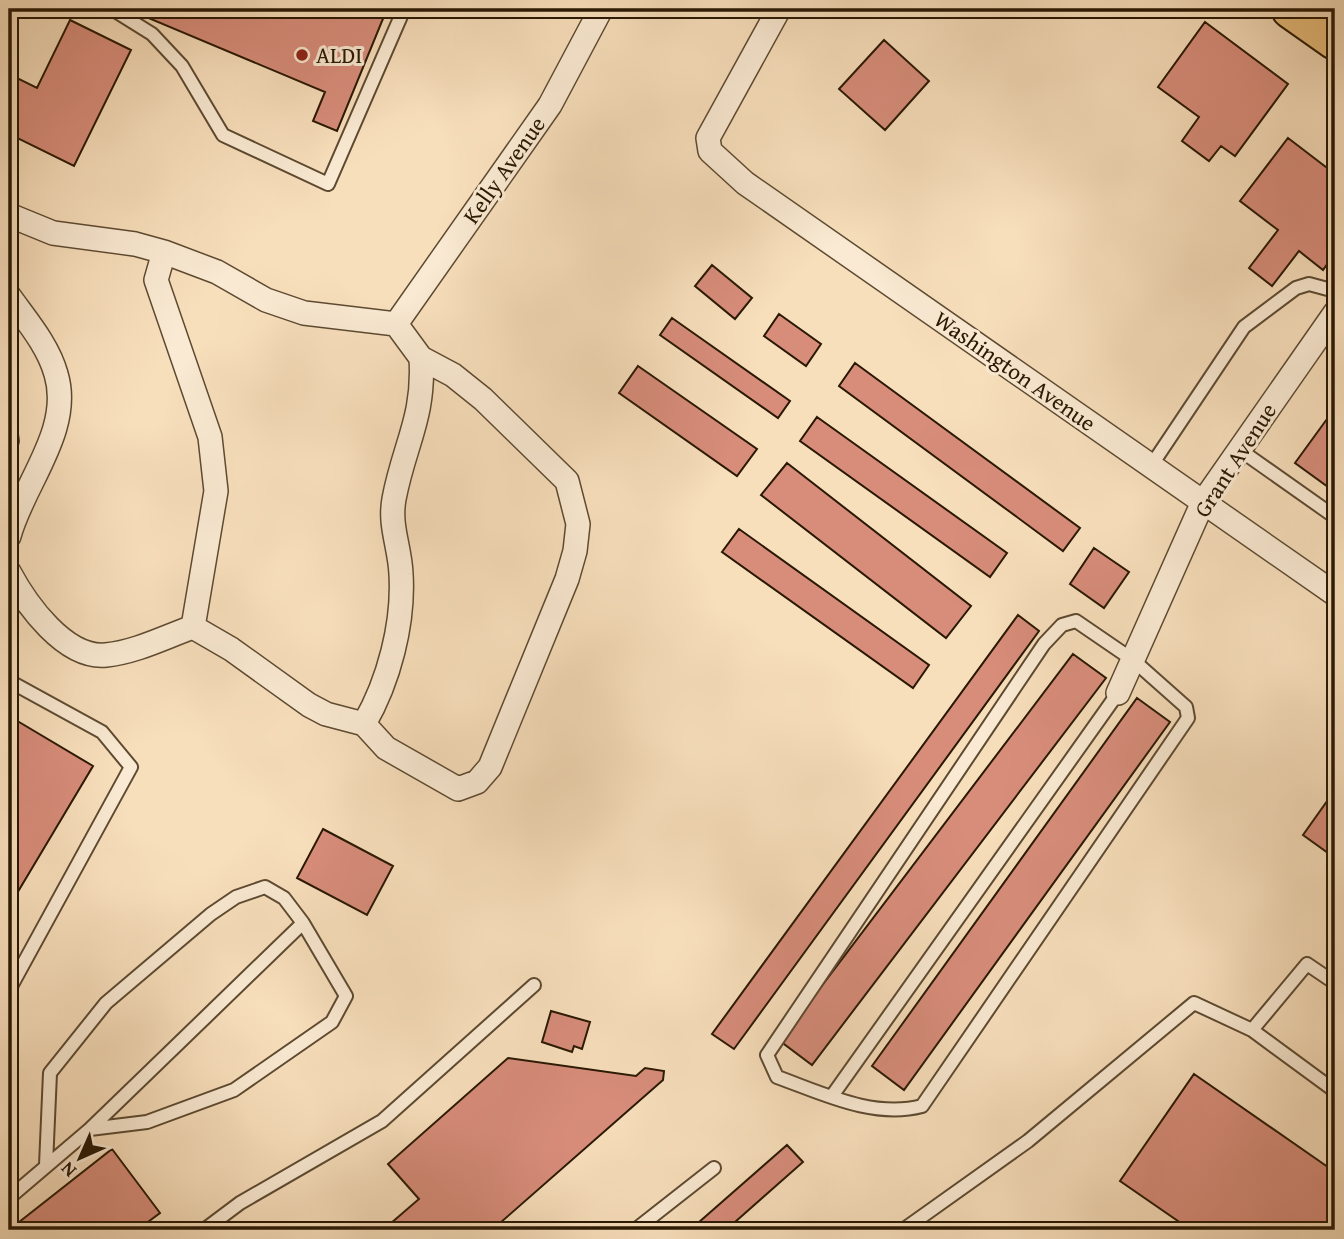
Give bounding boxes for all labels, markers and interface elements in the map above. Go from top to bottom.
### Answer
place label: ALDI [316,38,362,71]
marker: ALDI [294,47,310,63]
street label: Kelly Avenue [454,109,553,230]
street label: Washington Avenue [928,302,1103,439]
street label: Grant Avenue [1185,396,1284,523]
north arrow [46,1124,116,1194]
text: N [53,1155,82,1184]

